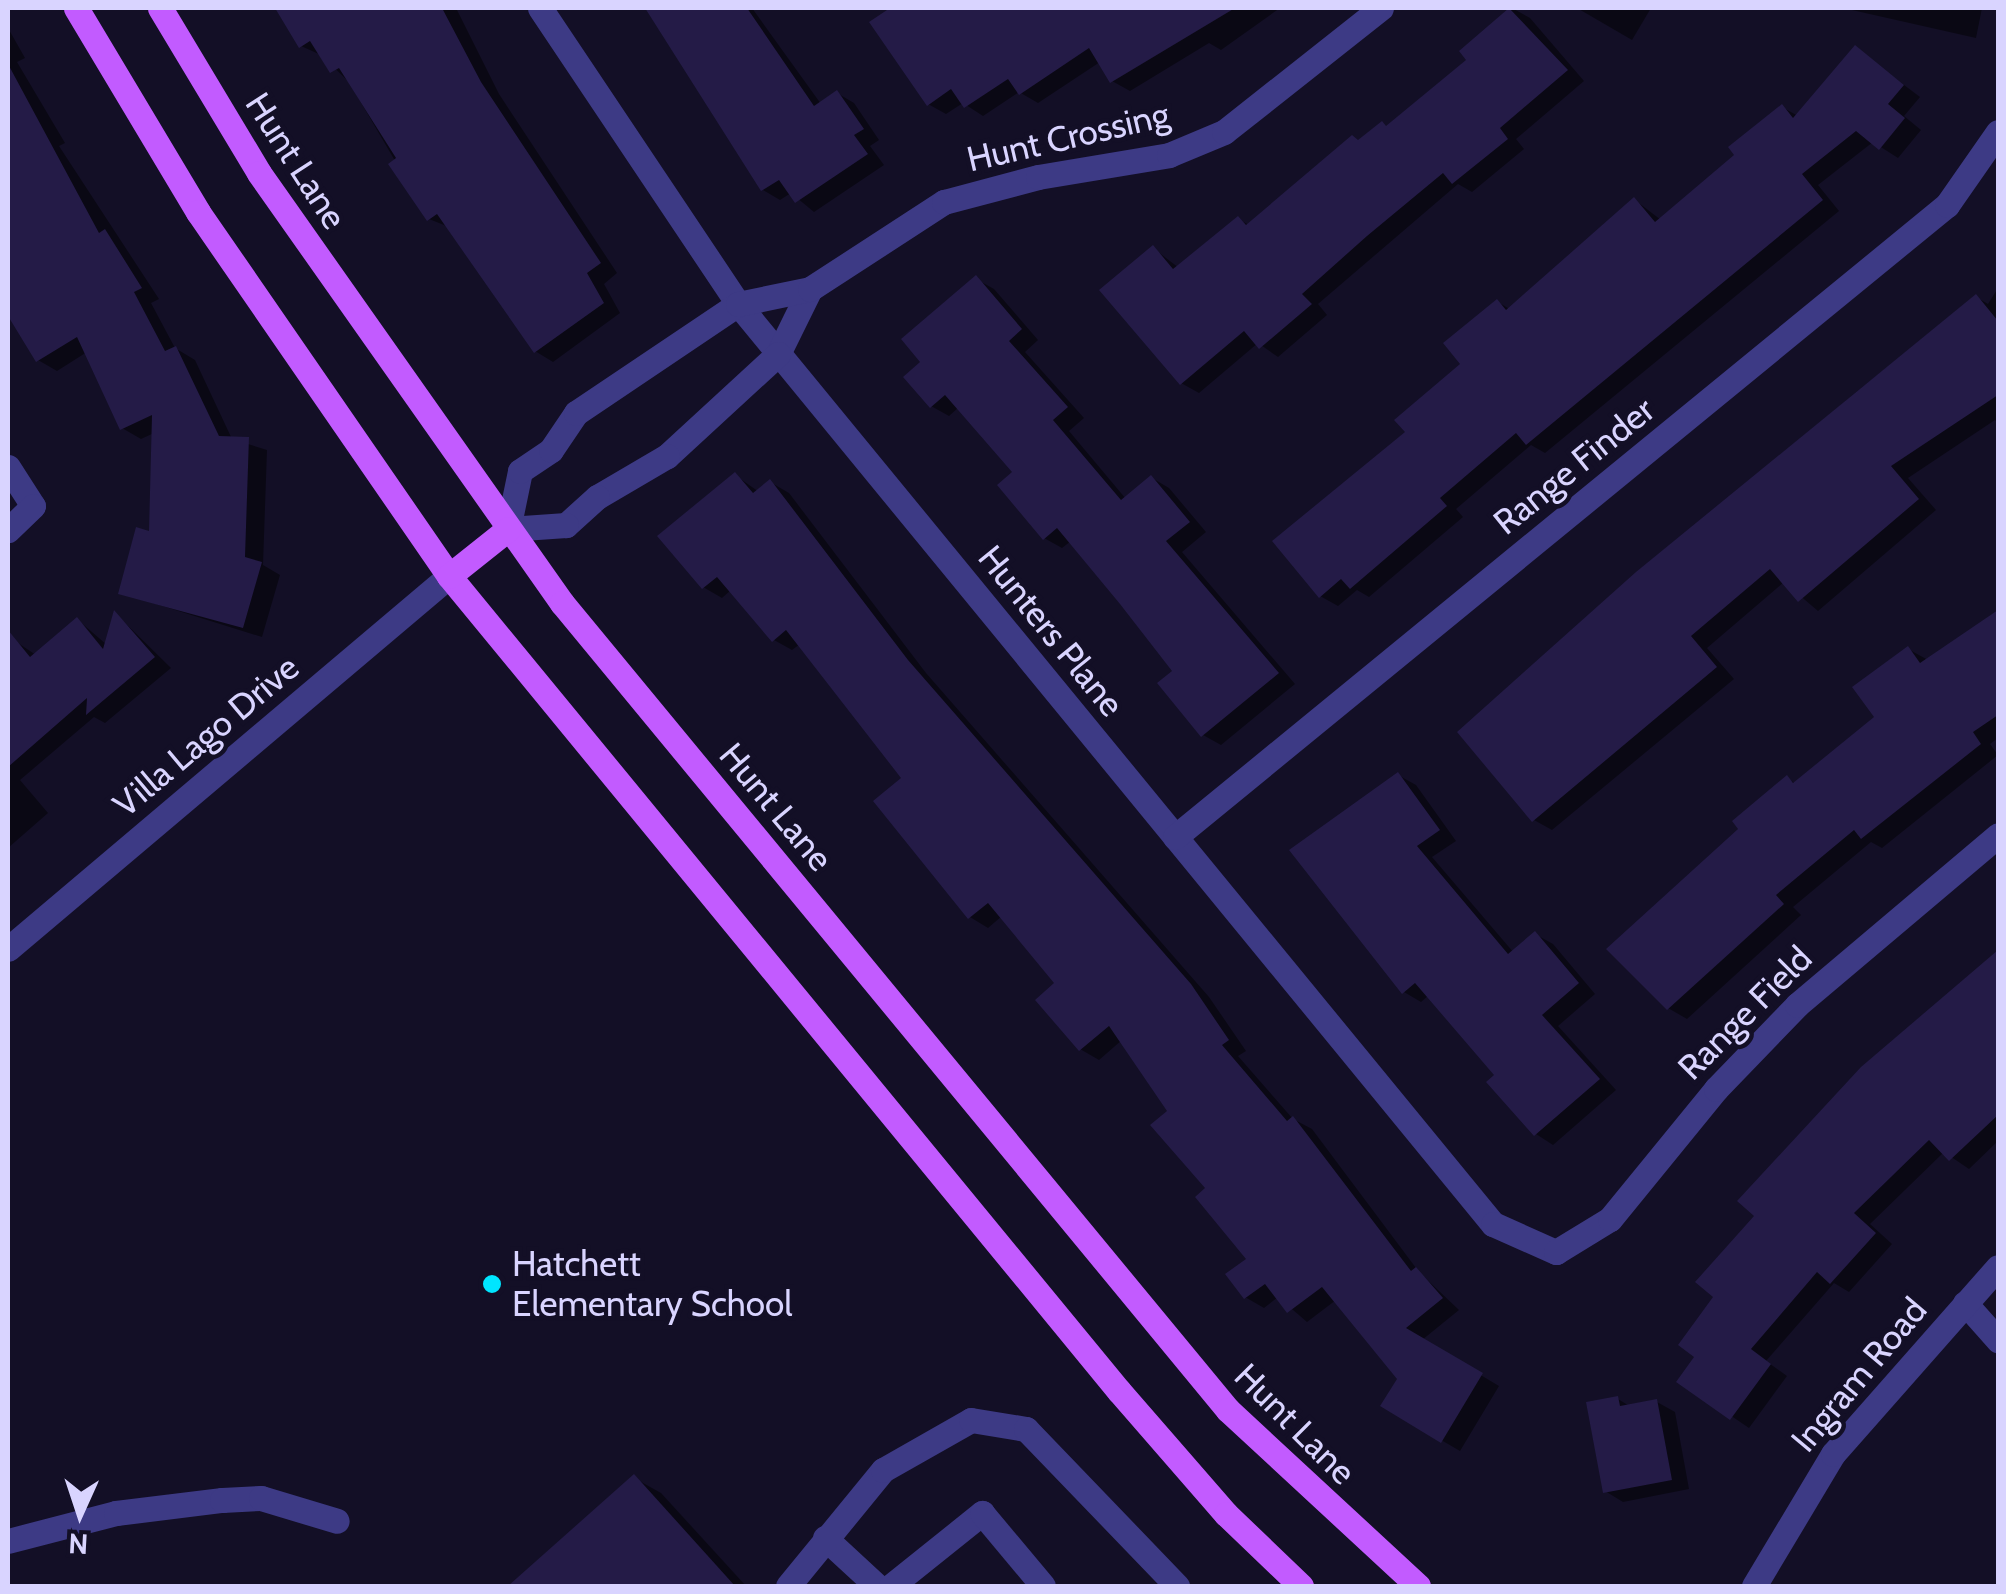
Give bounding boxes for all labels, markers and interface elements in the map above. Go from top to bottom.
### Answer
street label: Hunt Lane [237,85,355,237]
street label: Hunt Crossing [963,93,1173,181]
street label: Range Finder [1485,389,1663,543]
street label: Hunters Plane [969,537,1133,725]
street label: Villa Lago Drive [105,646,307,826]
street label: Hunt Lane [711,735,841,879]
street label: Range Field [1670,938,1820,1088]
place label: Hatchett Elementary School [512,1243,793,1325]
marker: Hatchett Elementary School [481,1273,503,1295]
street label: Ingram Road [1783,1290,1935,1460]
street label: Hunt Lane [1226,1355,1364,1493]
north arrow [30,1464,130,1564]
text: N [68,1526,89,1561]

